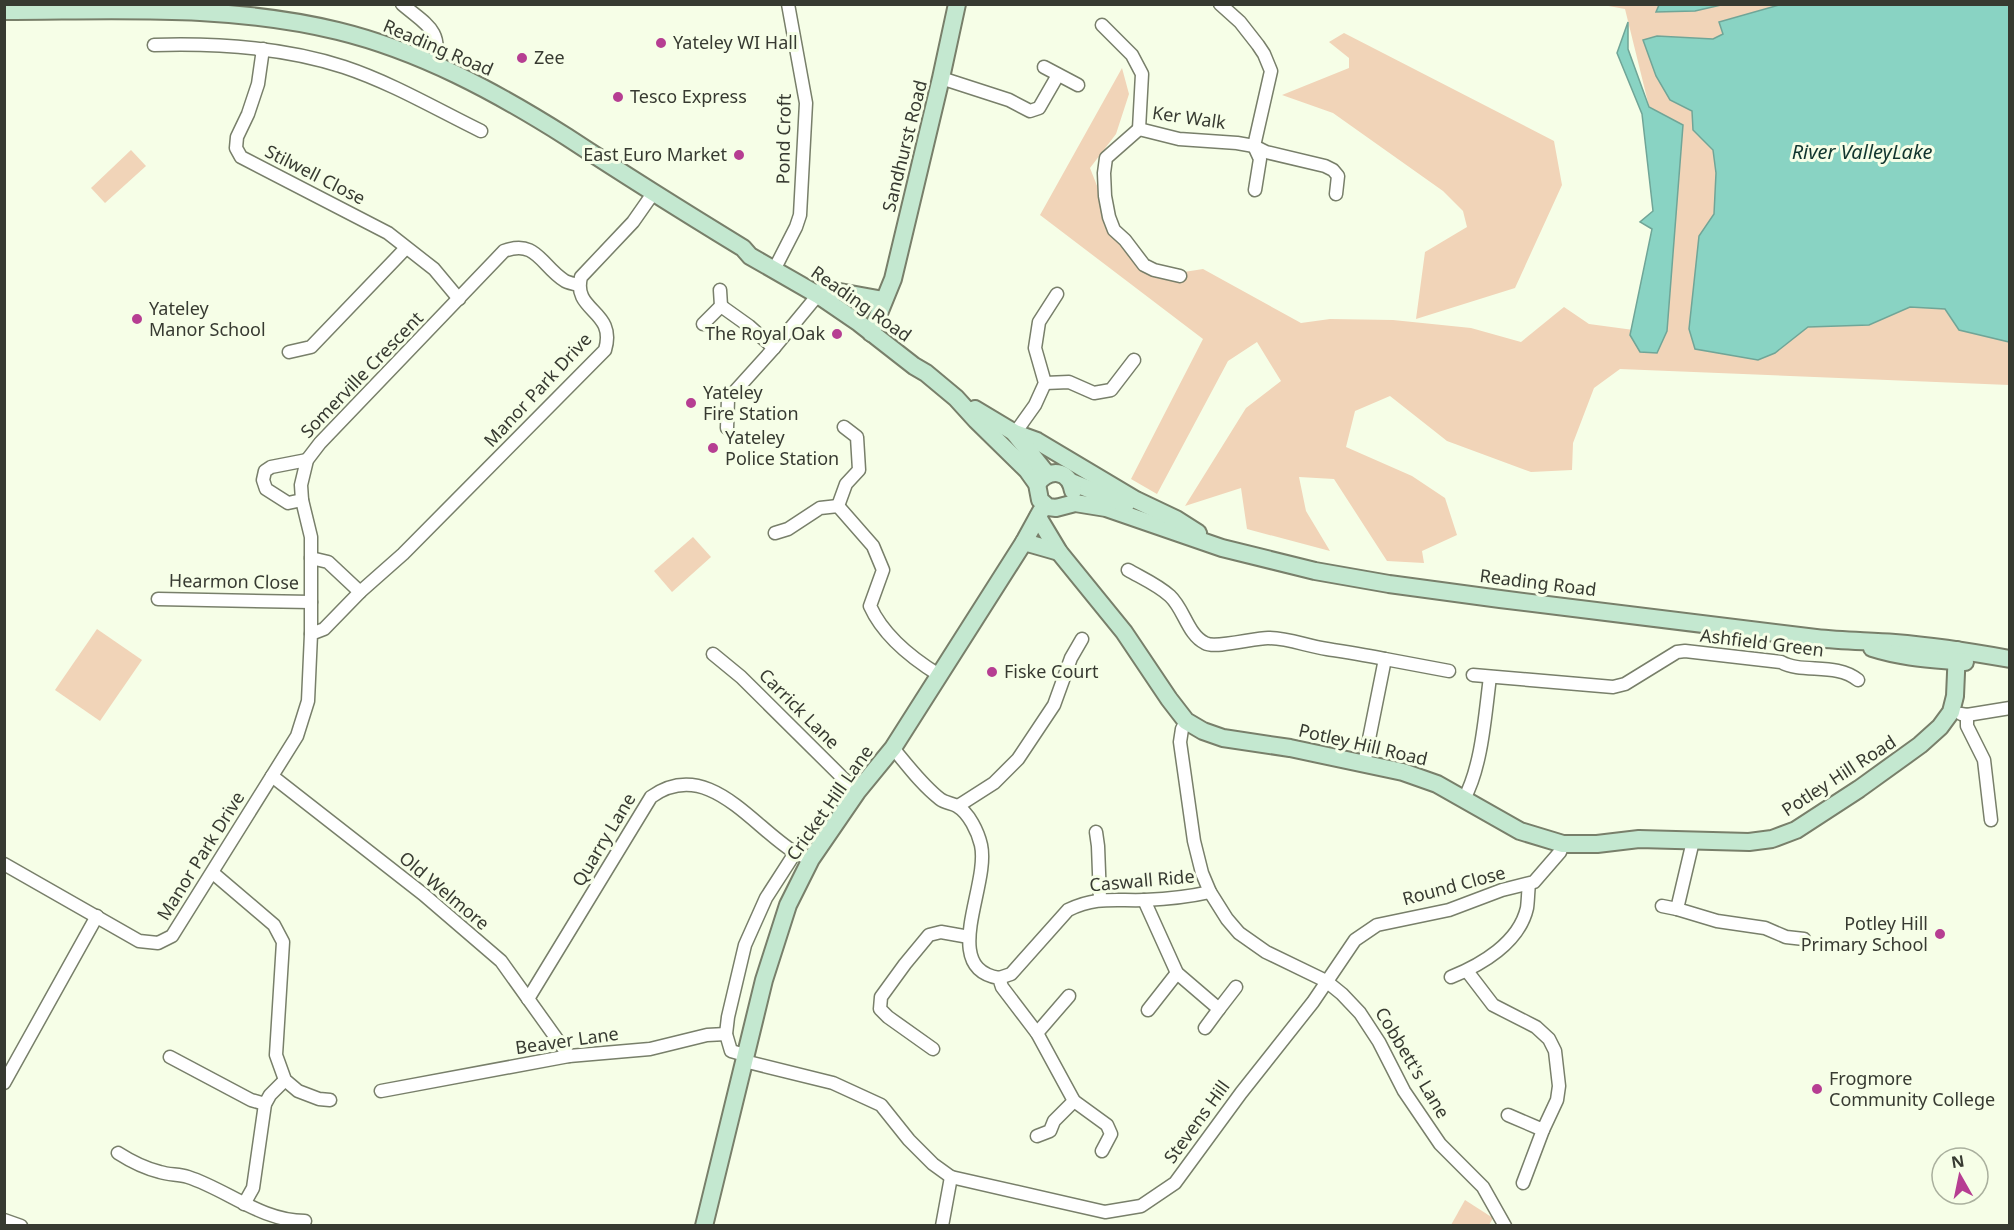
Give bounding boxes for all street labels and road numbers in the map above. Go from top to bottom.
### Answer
street label: Reading Road [380,13,497,81]
street label: Sandhurst Road [876,77,932,214]
street label: Pond Croft [770,93,796,185]
street label: Ker Walk [1151,100,1228,134]
street label: Stilwell Close [261,139,370,210]
street label: Reading Road [807,260,916,347]
street label: Somerville Crescent [295,306,428,443]
street label: Manor Park Drive [478,327,596,452]
street label: Reading Road [1478,563,1598,601]
street label: Hearmon Close [169,568,299,594]
street label: Ashfield Green [1699,623,1825,661]
street label: Carrick Lane [754,663,845,754]
street label: Potley Hill Road [1296,718,1430,771]
street label: Potley Hill Road [1777,729,1900,821]
street label: Cricket Hill Lane [780,740,878,865]
street label: Manor Park Drive [151,786,249,924]
street label: Quarry Lane [566,788,640,891]
street label: Old Welmore [395,846,495,935]
street label: Round Close [1400,860,1508,910]
street label: Caswall Ride [1088,863,1195,897]
street label: Cobbett's Lane [1370,1003,1455,1122]
street label: Beaver Lane [514,1021,620,1059]
street label: Stevens Hill [1158,1075,1234,1168]

